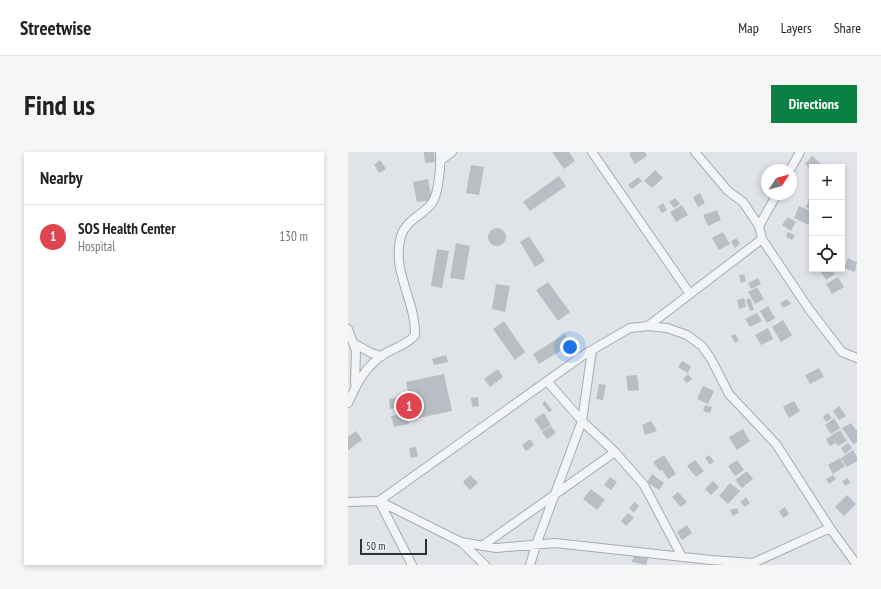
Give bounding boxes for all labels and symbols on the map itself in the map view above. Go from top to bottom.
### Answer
north arrow [761,164,797,200]
your location [560,337,580,357]
pin: 1 [396,391,422,421]
scale bar [360,537,427,556]

